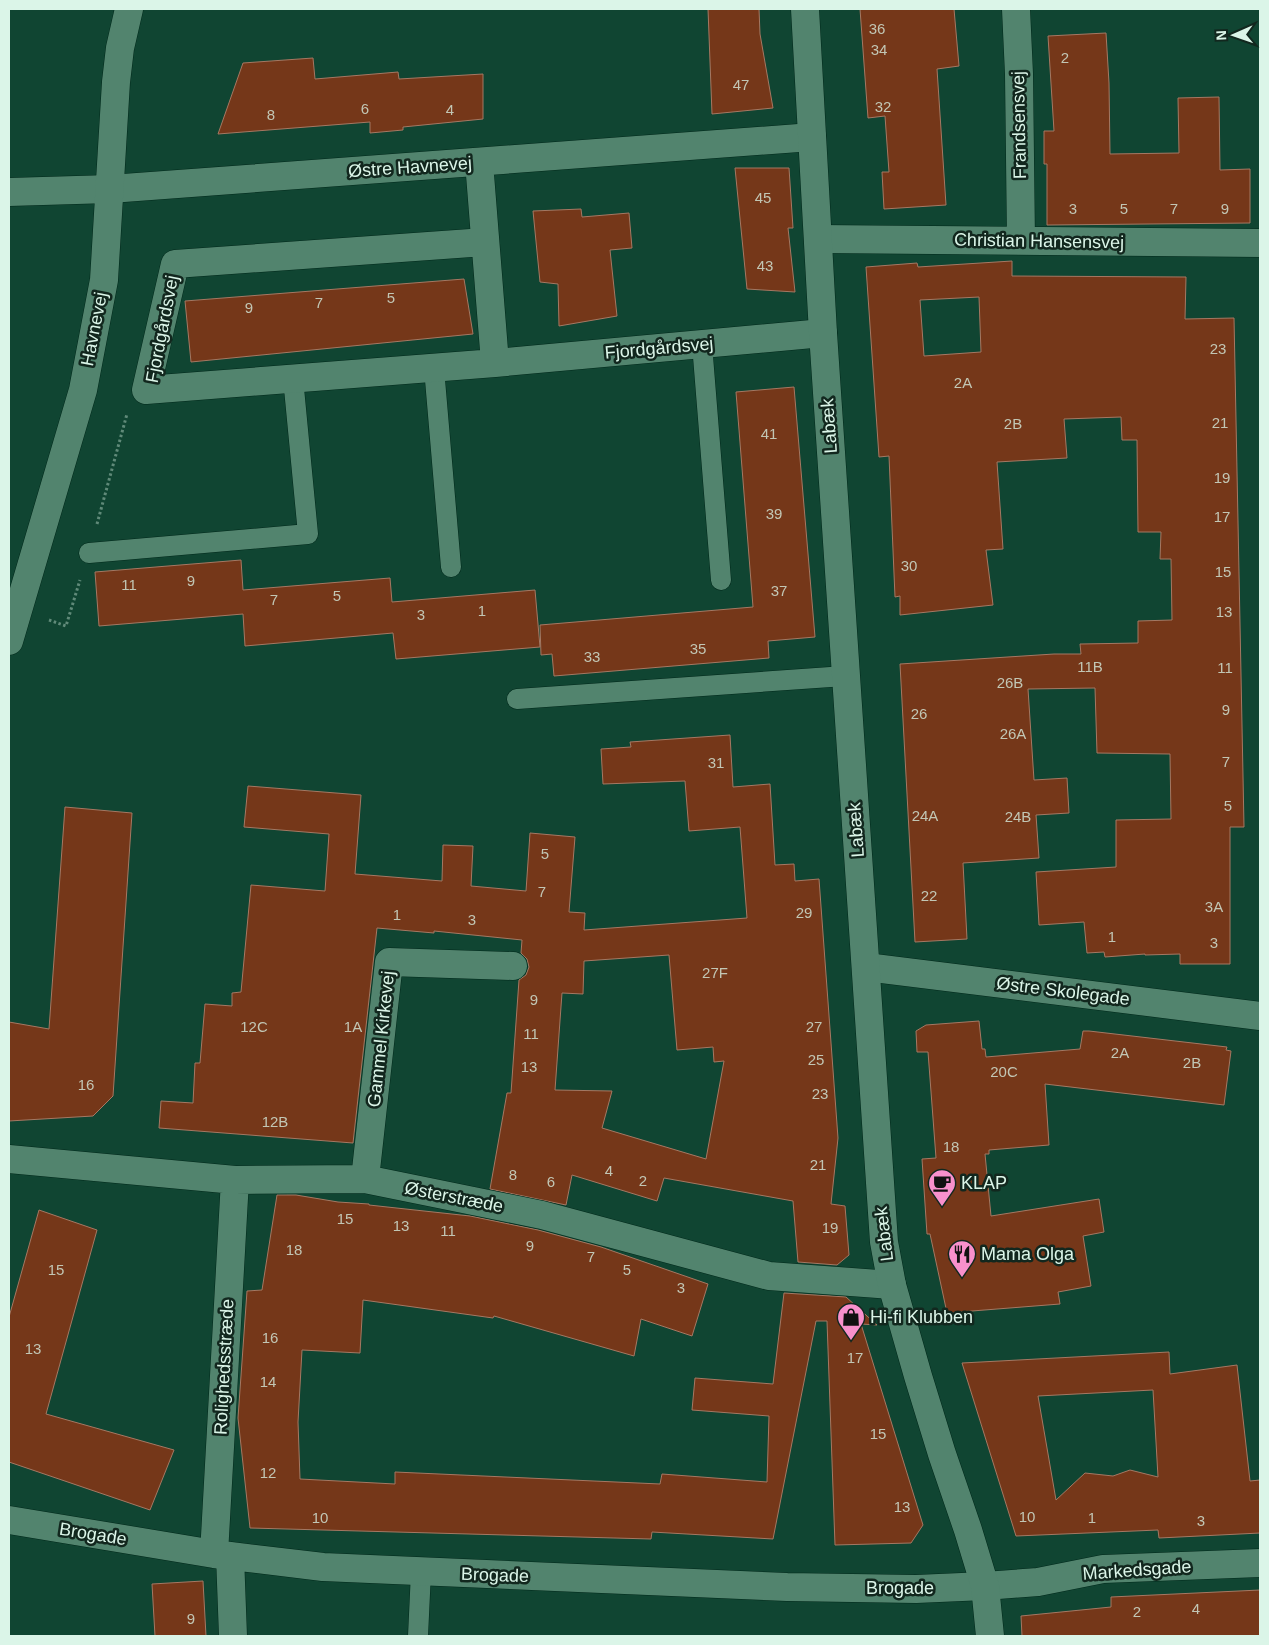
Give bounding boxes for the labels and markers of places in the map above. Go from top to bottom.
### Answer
cafe icon: KLAP [927,1168,957,1207]
place label: KLAP [961,1173,1007,1193]
restaurant icon: Mama Olga [947,1239,977,1278]
place label: Mama Olga [981,1244,1075,1264]
shop icon: Hi-fi Klubben [836,1302,866,1341]
place label: Hi-fi Klubben [870,1307,973,1327]

